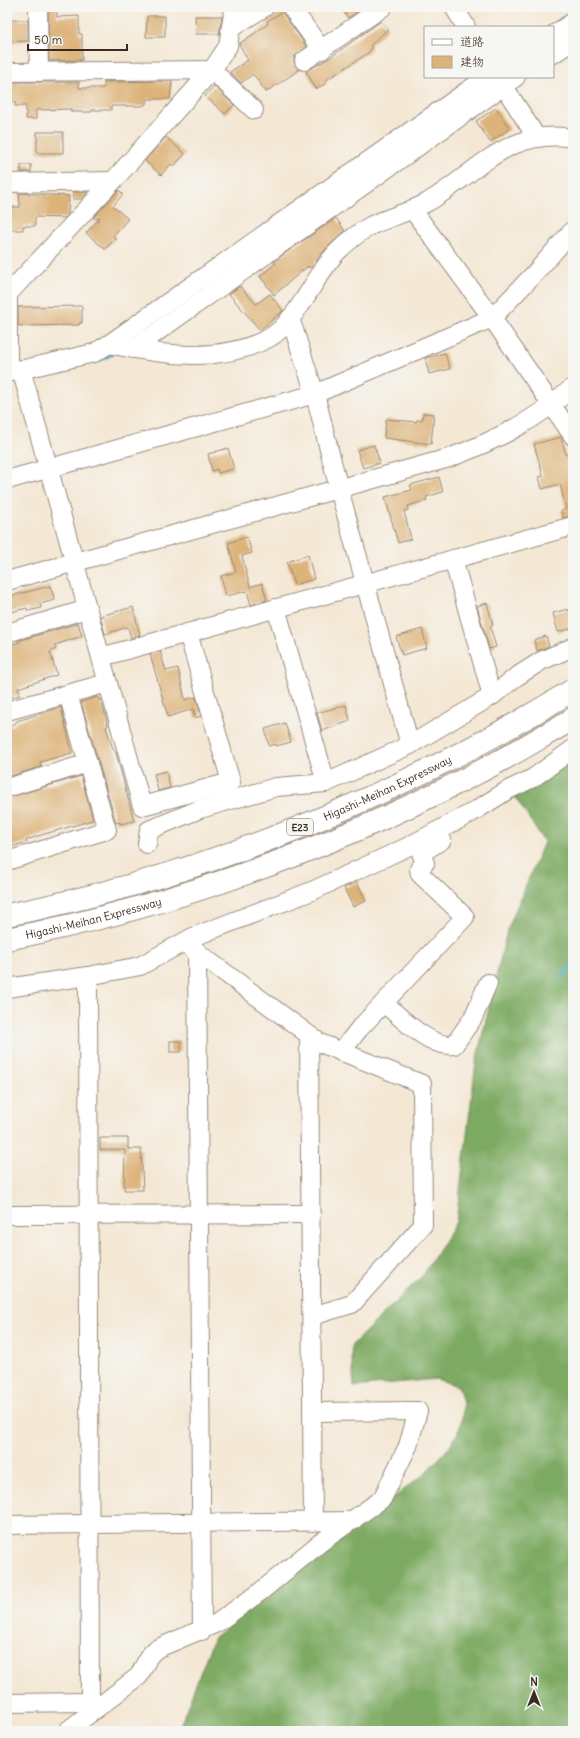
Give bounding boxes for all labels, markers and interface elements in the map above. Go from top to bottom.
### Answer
scale bar [28,26,127,52]
legend [424,26,554,78]
text: 50 m [34,32,63,47]
text: 道路 [460,34,484,49]
text: 建物 [460,54,484,69]
street label: Higashi-Meihan Expressway [321,752,454,824]
road number: E23 [287,819,313,835]
street label: Higashi-Meihan Expressway [24,894,163,942]
north arrow [514,1672,554,1712]
text: N [530,1675,538,1689]

